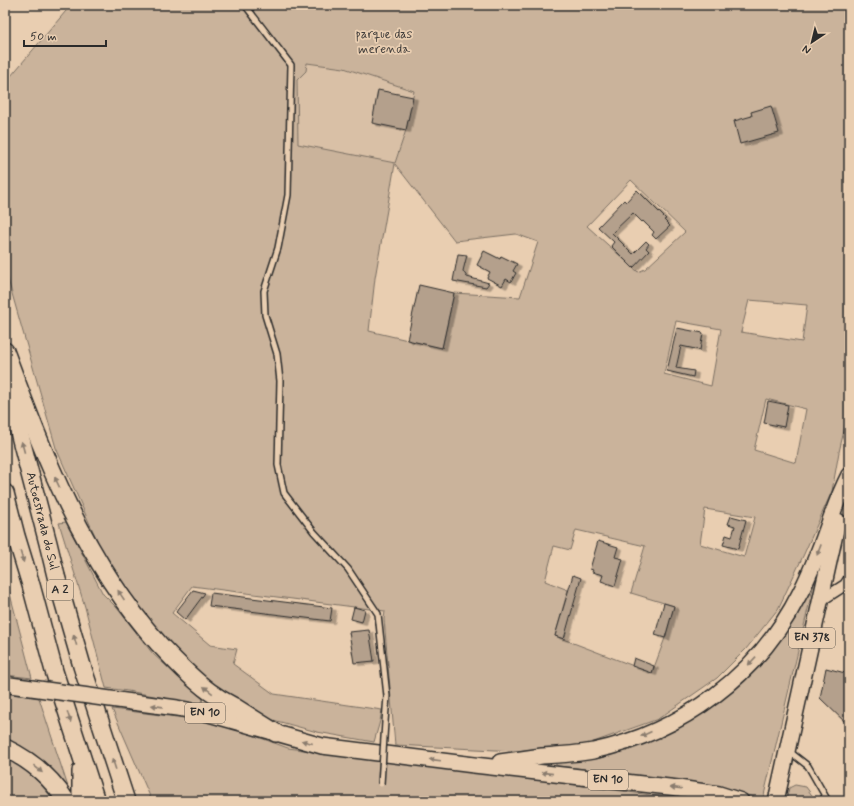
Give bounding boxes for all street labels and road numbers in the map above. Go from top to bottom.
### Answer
street label: Autoestrada do Sul [22,470,62,572]
road number: A 2 [47,580,73,600]
road number: EN 378 [789,628,835,648]
road number: EN 10 [185,703,225,723]
road number: EN 10 [588,770,628,790]

